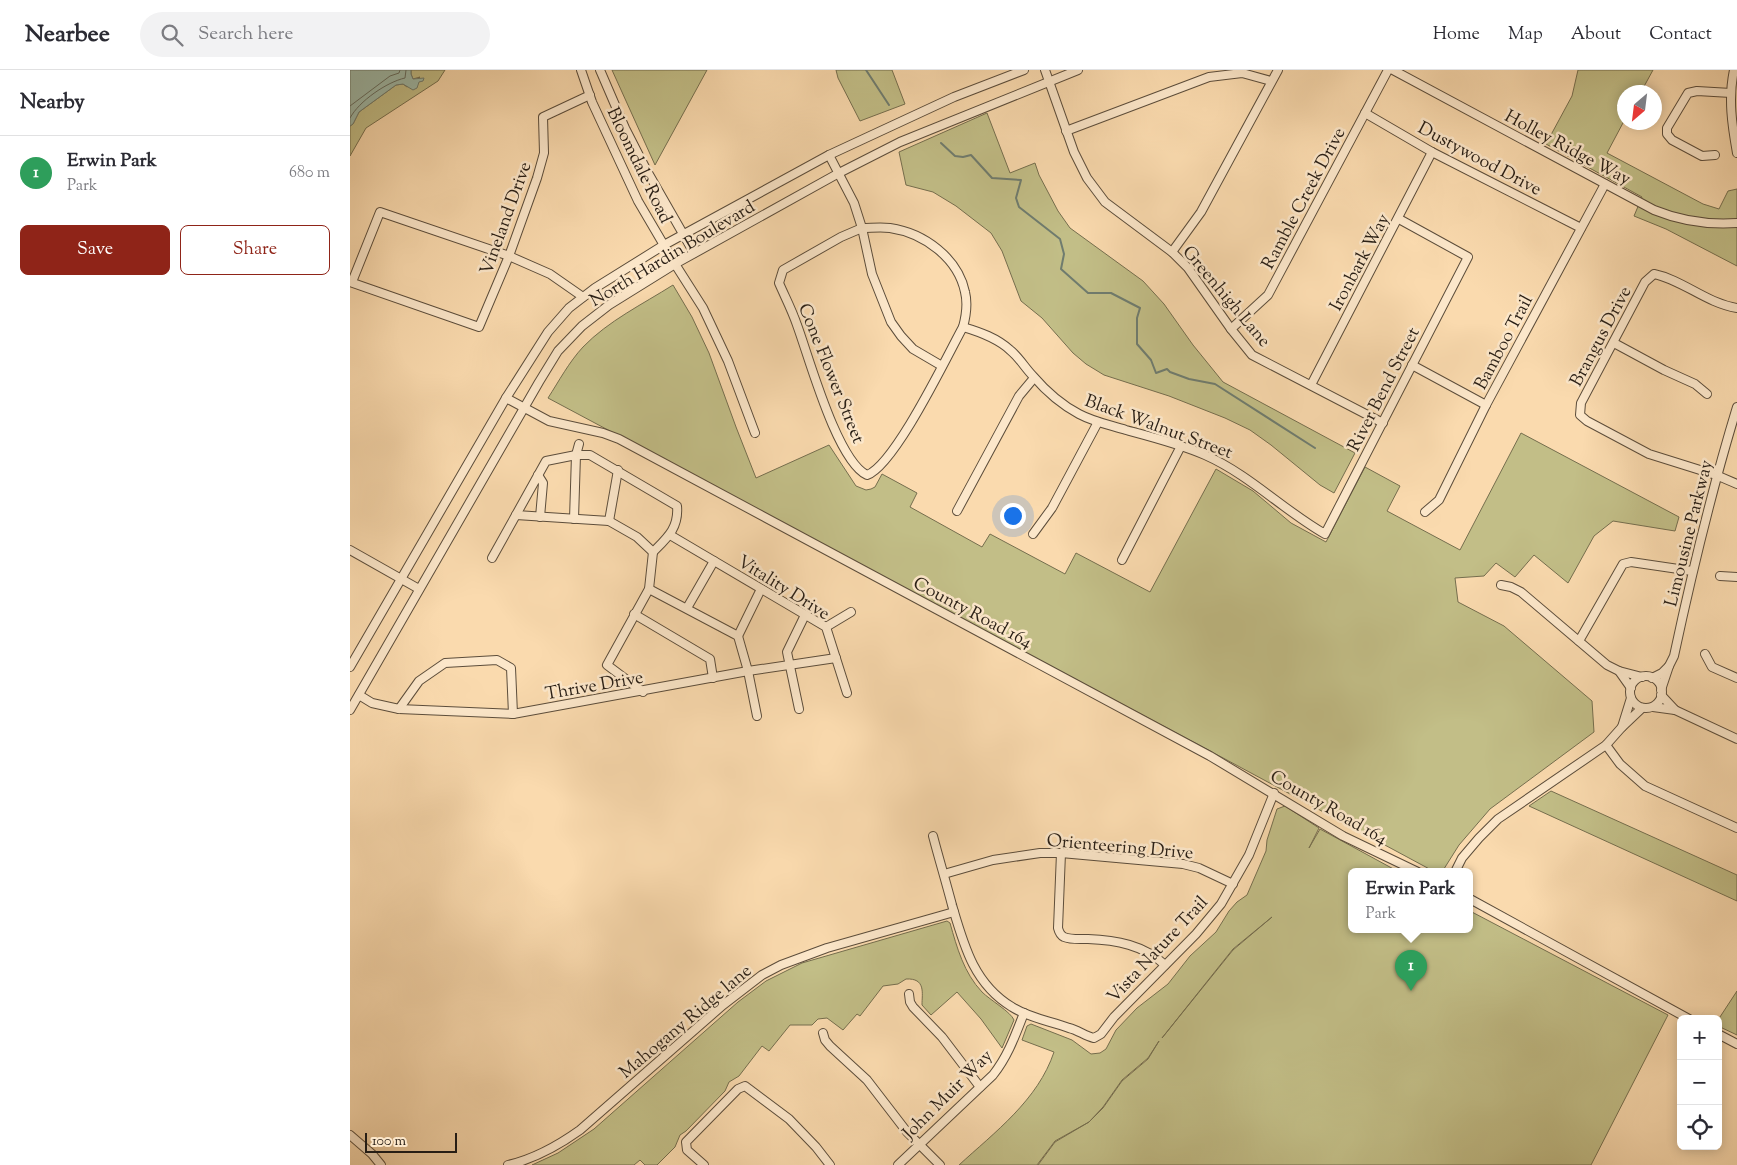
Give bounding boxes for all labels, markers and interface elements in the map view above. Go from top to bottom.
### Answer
search box [140,12,490,57]
text: Nearbee [25,18,110,52]
icon: search [158,21,186,49]
text: Search here [198,21,293,48]
text: Home [1433,22,1480,48]
text: Map [1508,22,1543,48]
text: About [1571,22,1621,48]
text: Contact [1649,22,1712,48]
north arrow [1617,85,1662,130]
text: Nearby [20,88,85,118]
street label: Bloomdale Road [599,103,678,228]
street label: Holley Ridge Way [1499,105,1635,193]
street label: Dustywood Drive [1413,116,1546,203]
street label: Ramble Creek Drive [1256,123,1353,275]
text: Erwin Park [67,148,157,175]
street label: Vineland Drive [474,159,539,279]
text: 1 [33,162,39,185]
text: 680 m [289,162,330,185]
text: Park [67,175,98,198]
street label: North Hardin Boulevard [585,195,761,315]
street label: Ironbark Way [1324,210,1397,316]
button: Save [20,225,170,275]
button: Share [180,225,330,275]
street label: Greenhigh Lane [1175,241,1276,354]
street label: Brangus Drive [1564,282,1639,392]
street label: Bamboo Trail [1469,291,1541,395]
street label: Cone Flower Street [790,300,870,448]
street label: River Bend Street [1342,323,1427,457]
street label: Black Walnut Street [1081,389,1236,467]
street label: Limousine Parkway [1659,457,1721,610]
your location [1000,503,1026,529]
street label: Vitality Drive [731,550,834,628]
street label: County Road 164 [908,571,1036,656]
street label: Thrive Drive [543,666,645,708]
street label: County Road 164 [1264,765,1392,853]
street label: Orienteering Drive [1045,829,1194,867]
popup [1348,868,1473,933]
text: Erwin Park [1366,876,1455,903]
street label: Vista Nature Trail [1102,891,1215,1010]
text: Park [1366,903,1396,926]
pin: 1 [1395,950,1427,991]
street label: Mahogany Ridge lane [614,959,758,1086]
map controls [1677,1015,1722,1150]
button: + [1677,1015,1722,1060]
street label: John Muir Way [897,1044,999,1147]
button: − [1677,1060,1722,1105]
button: locate [1677,1105,1722,1150]
scale bar [365,1130,458,1153]
text: 100 m [372,1132,406,1152]

